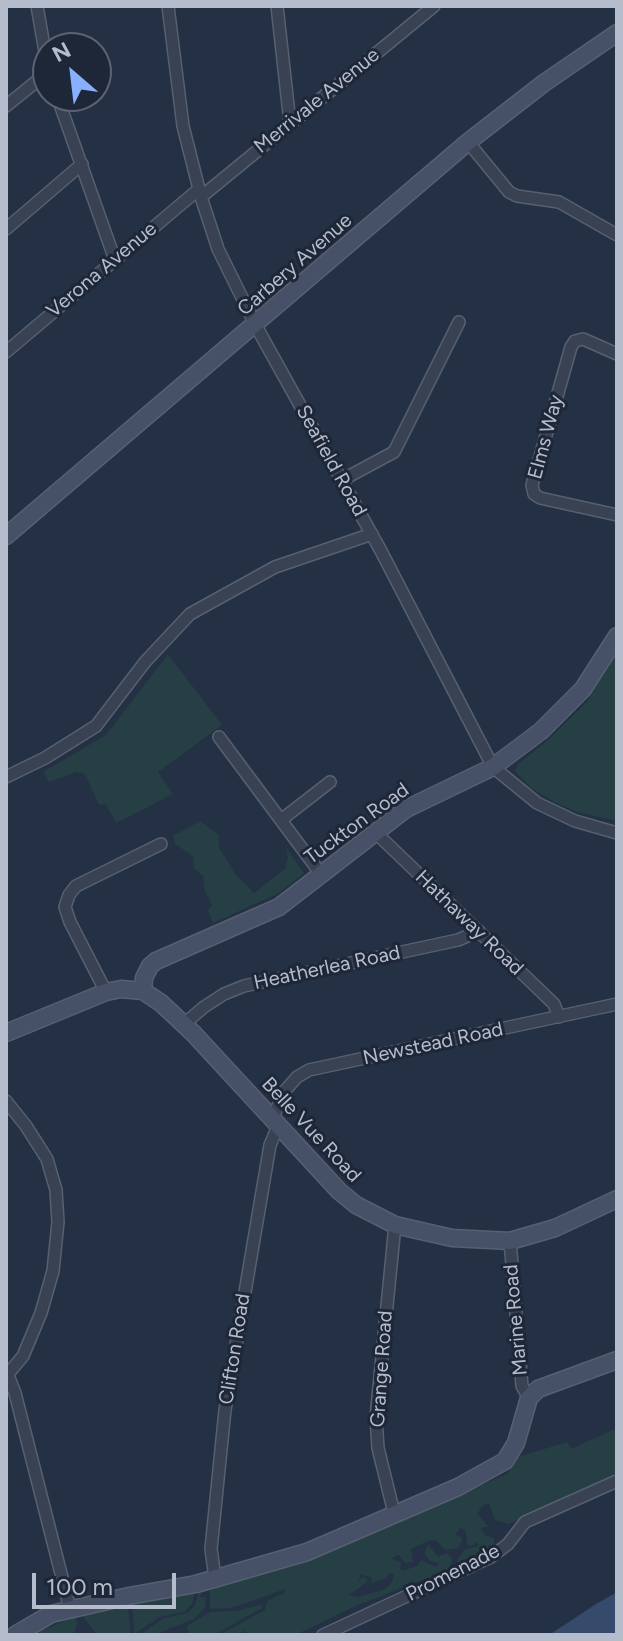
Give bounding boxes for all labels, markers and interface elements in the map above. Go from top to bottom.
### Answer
north arrow [32,32,112,112]
text: N [48,36,75,68]
street label: Merrivale Avenue [250,43,384,159]
street label: Carbery Avenue [233,209,357,321]
street label: Verona Avenue [42,217,162,323]
street label: Elms Way [523,392,569,482]
street label: Seafield Road [291,401,371,521]
street label: Tuckton Road [300,778,414,870]
street label: Hathaway Road [410,865,528,981]
street label: Heatherlea Road [252,941,402,995]
street label: Newstead Road [361,1017,505,1071]
street label: Belle Vue Road [256,1073,366,1187]
street label: Marine Road [499,1263,533,1377]
street label: Clifton Road [214,1292,256,1406]
street label: Grange Road [366,1310,398,1428]
street label: Promenade [402,1539,504,1607]
scale bar [36,1557,180,1607]
text: 100 m [46,1572,113,1601]

